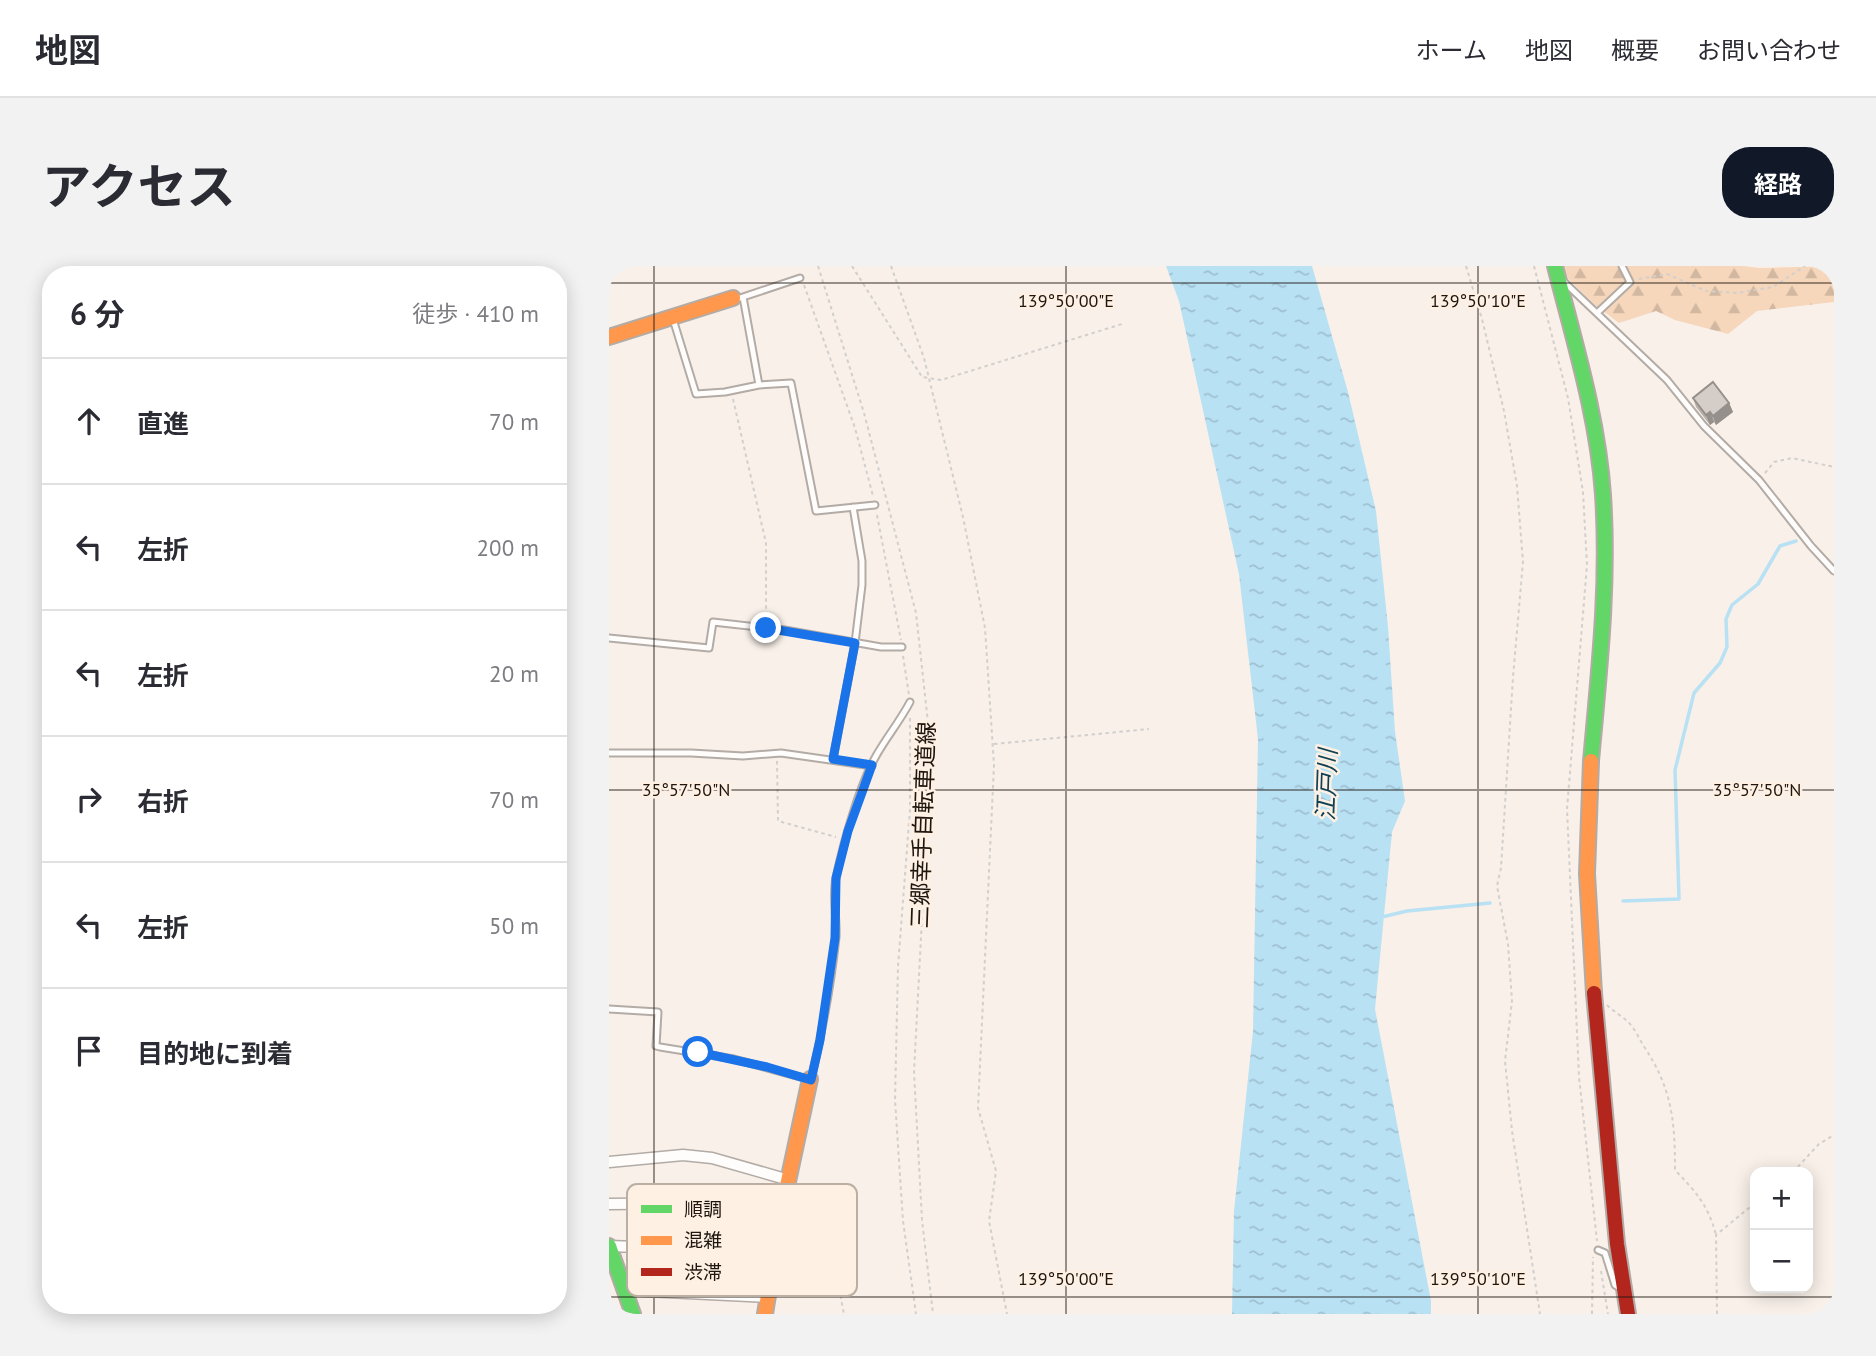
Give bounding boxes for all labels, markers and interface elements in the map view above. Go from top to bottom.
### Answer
text: 地図 [35,28,101,71]
text: ホーム [1416,35,1487,66]
text: 地図 [1525,35,1573,66]
text: 概要 [1611,35,1659,66]
text: お問い合わせ [1697,35,1841,66]
button: 経路 [1722,147,1834,218]
text: アクセス [42,154,236,218]
text: 139°50'00"E [1018,289,1114,312]
text: 139°50'10"E [1430,289,1526,312]
text: 6 分 [70,294,125,333]
text: 徒歩 · 410 m [412,299,539,328]
icon: ahead [70,402,108,440]
text: 直進 [137,407,189,440]
text: 70 m [489,407,539,436]
icon: left [70,528,108,566]
text: 左折 [137,533,189,566]
text: 200 m [477,533,539,562]
route end [750,612,781,643]
icon: left [70,654,108,692]
text: 左折 [137,659,189,692]
text: 20 m [489,659,539,688]
street label: 三郷幸手自転車道線 [904,721,941,929]
water label: 江戸川 [1310,745,1343,822]
text: 35°57'50"N [642,778,730,801]
text: 35°57'50"N [1713,778,1801,801]
icon: right [70,780,108,818]
text: 右折 [137,785,189,818]
text: 70 m [489,785,539,814]
icon: left [70,906,108,944]
text: 左折 [137,911,189,944]
text: 50 m [489,911,539,940]
icon: arrive [70,1032,108,1070]
route start [682,1036,713,1067]
text: 目的地に到着 [137,1037,293,1070]
map controls [1750,1167,1813,1293]
button: + [1750,1167,1813,1230]
legend [627,1184,857,1296]
text: 順調 [684,1197,722,1221]
text: 混雑 [684,1228,722,1252]
button: − [1750,1230,1813,1293]
text: 渋滞 [684,1260,722,1284]
text: 139°50'00"E [1018,1267,1114,1290]
text: 139°50'10"E [1430,1267,1526,1290]

